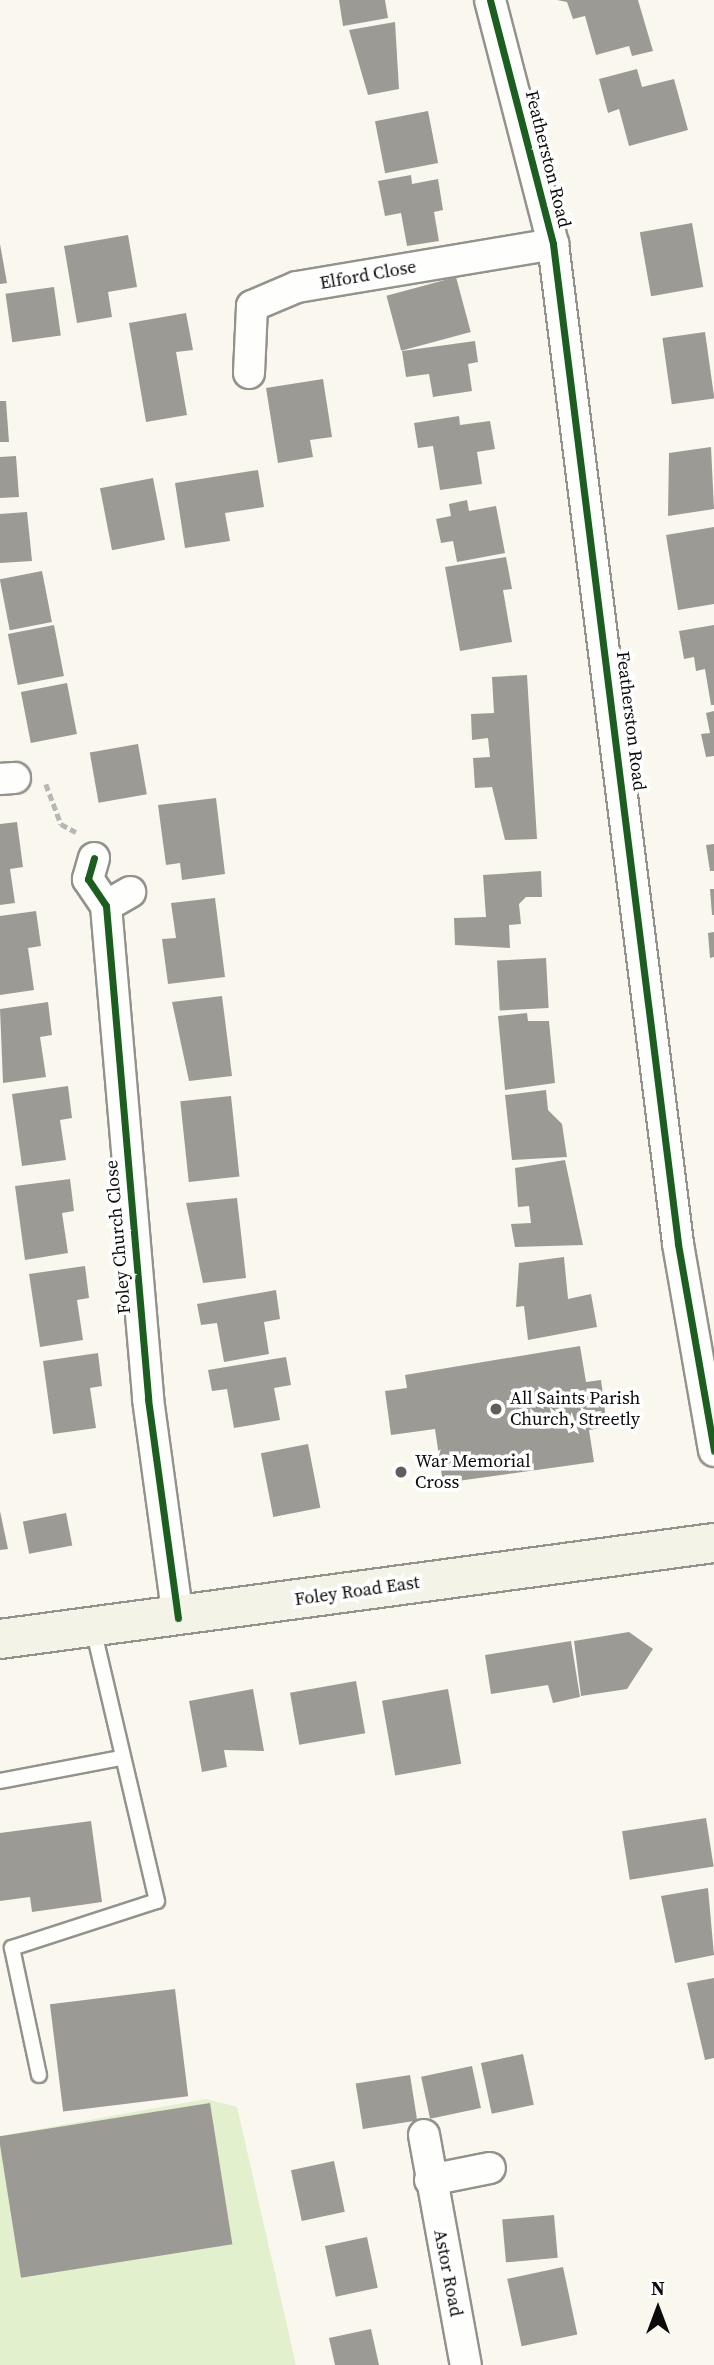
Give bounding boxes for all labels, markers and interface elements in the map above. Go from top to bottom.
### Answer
street label: Featherston Road [521,88,575,230]
street label: Elford Close [318,256,418,294]
street label: Featherston Road [612,650,650,792]
street label: Foley Church Close [101,1159,135,1315]
place label: All Saints Parish Church, Streetly [510,1388,640,1430]
marker: All Saints Parish Church, Streetly [488,1401,504,1417]
place label: War Memorial Cross [415,1451,531,1494]
marker: War Memorial Cross [393,1464,409,1480]
street label: Foley Road East [293,1572,421,1610]
street label: Astor Road [429,2228,467,2318]
north arrow [623,2274,693,2344]
text: N [651,2275,665,2301]

